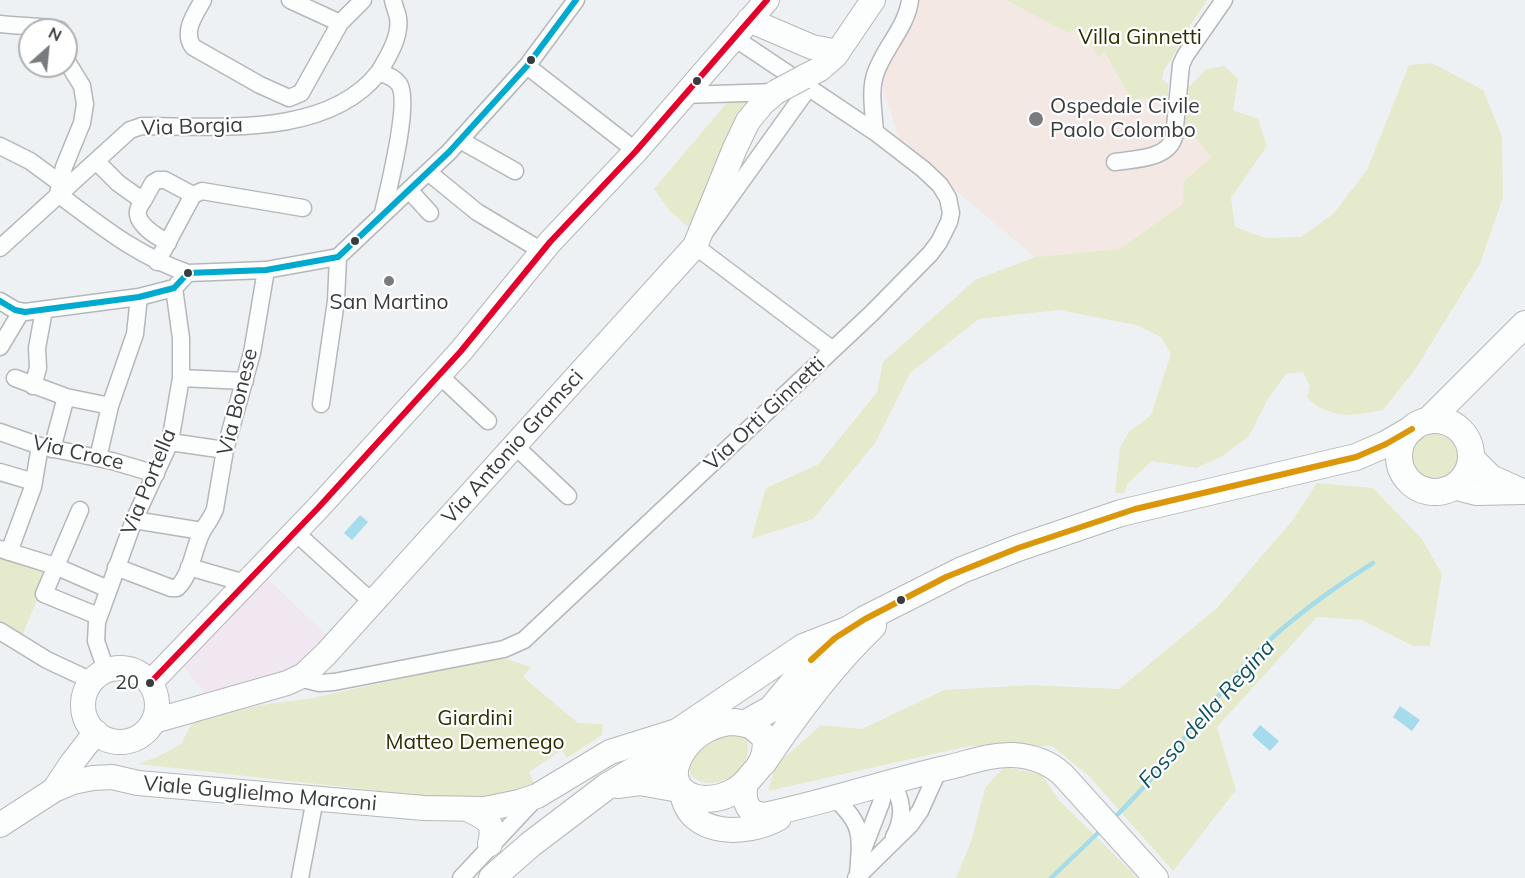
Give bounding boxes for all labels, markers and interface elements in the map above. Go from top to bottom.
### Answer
north arrow [18,18,78,78]
text: N [45,22,65,45]
park label: Villa Ginnetti [1078,25,1202,51]
unlabelled marker [525,54,537,66]
unlabelled marker [691,75,703,87]
place label: Ospedale Civile Paolo Colombo [1050,94,1200,144]
marker: Ospedale Civile Paolo Colombo [1027,110,1045,128]
street label: Via Borgia [141,113,243,141]
unlabelled marker [349,235,361,247]
unlabelled marker [182,267,194,279]
marker: San Martino [382,274,396,288]
place label: San Martino [330,290,448,316]
street label: Via Bonese [213,346,263,458]
street label: Via Orti Ginnetti [699,352,831,476]
street label: Via Antonio Gramsci [437,365,589,529]
street label: Via Portella [116,425,182,539]
street label: Via Croce [30,430,126,476]
unlabelled marker [895,594,907,606]
water label: Fosso della Regina [1133,634,1281,794]
place label: 20 [115,671,139,695]
marker: 20 [144,677,156,689]
park label: Giardini Matteo Demenego [385,706,565,756]
street label: Viale Guglielmo Marconi [142,771,378,817]

